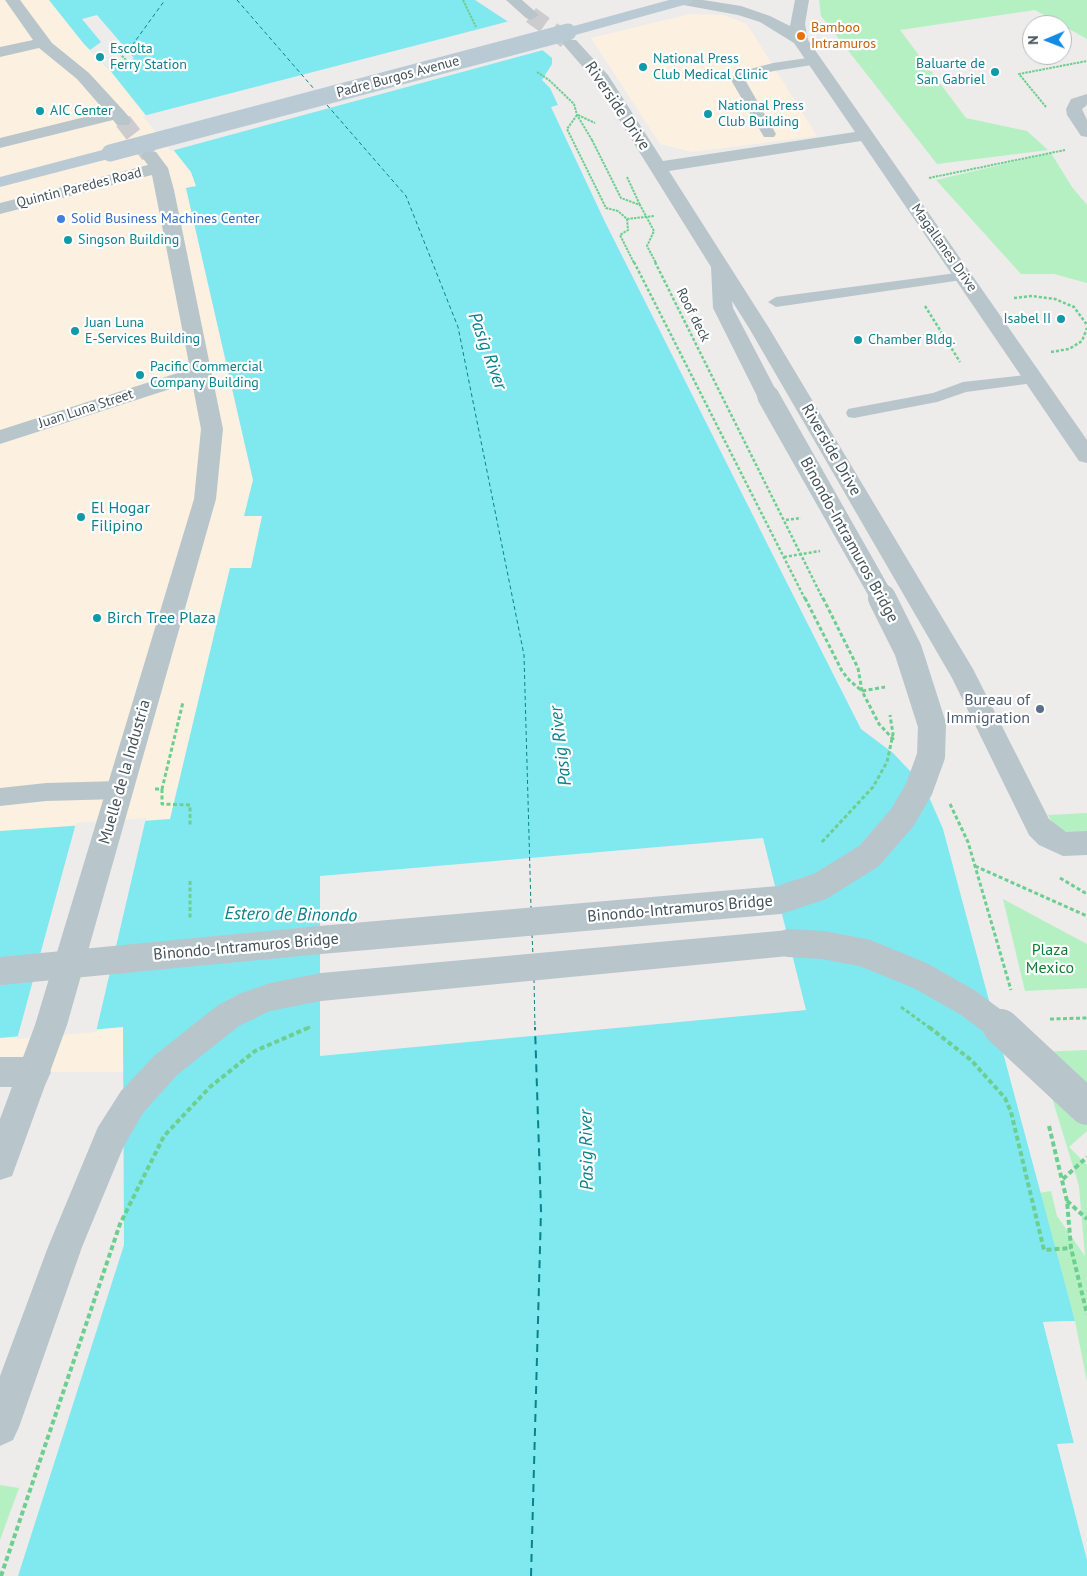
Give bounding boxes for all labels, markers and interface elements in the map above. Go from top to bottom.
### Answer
north arrow [1022,15,1072,65]
place label: Bamboo Intramuros [811,20,876,52]
marker: Bamboo Intramuros [795,30,807,42]
text: N [1024,35,1042,45]
place label: Escolta Ferry Station [110,41,187,74]
marker: Escolta Ferry Station [94,51,106,63]
place label: National Press Club Medical Clinic [653,51,768,84]
street label: Padre Burgos Avenue [335,53,461,101]
place label: Baluarte de San Gabriel [916,56,985,88]
street label: Riverside Drive [580,58,654,154]
marker: National Press Club Medical Clinic [637,61,649,73]
marker: Baluarte de San Gabriel [989,66,1001,78]
place label: National Press Club Building [718,98,804,130]
place label: AIC Center [50,103,113,119]
marker: AIC Center [34,105,46,117]
marker: National Press Club Building [702,108,714,120]
street label: Quintin Paredes Road [15,164,143,212]
street label: Magallanes Drive [907,201,981,295]
place label: Solid Business Machines Center [71,211,260,227]
marker: Solid Business Machines Center [55,213,67,225]
place label: Singson Building [78,232,179,248]
marker: Singson Building [62,234,74,246]
street label: Roof deck [672,285,714,345]
water label: Pasig River [463,309,511,393]
place label: Isabel II [1003,311,1051,327]
marker: Isabel II [1055,313,1067,325]
place label: Juan Luna E-Services Building [85,315,200,348]
marker: Juan Luna E-Services Building [69,325,81,337]
place label: Chamber Bldg. [868,332,955,348]
marker: Chamber Bldg. [852,334,864,346]
place label: Pacific Commercial Company Building [150,359,263,392]
marker: Pacific Commercial Company Building [134,369,146,381]
street label: Juan Luna Street [37,386,135,432]
street label: Riverside Drive [797,401,865,499]
street label: Binondo-Intramuros Bridge [796,454,902,626]
place label: El Hogar Filipino [91,498,150,536]
marker: El Hogar Filipino [75,511,87,523]
place label: Birch Tree Plaza [107,608,216,628]
marker: Birch Tree Plaza [91,612,103,624]
place label: Bureau of Immigration [946,690,1030,728]
street label: Muelle de la Industria [95,697,155,847]
marker: Bureau of Immigration [1034,703,1046,715]
water label: Pasig River [545,705,577,787]
street label: Binondo-Intramuros Bridge [587,891,773,927]
water label: Estero de Binondo [224,903,358,927]
street label: Binondo-Intramuros Bridge [153,929,339,965]
park label: Plaza Mexico [1026,940,1074,978]
water label: Pasig River [575,1110,599,1190]

